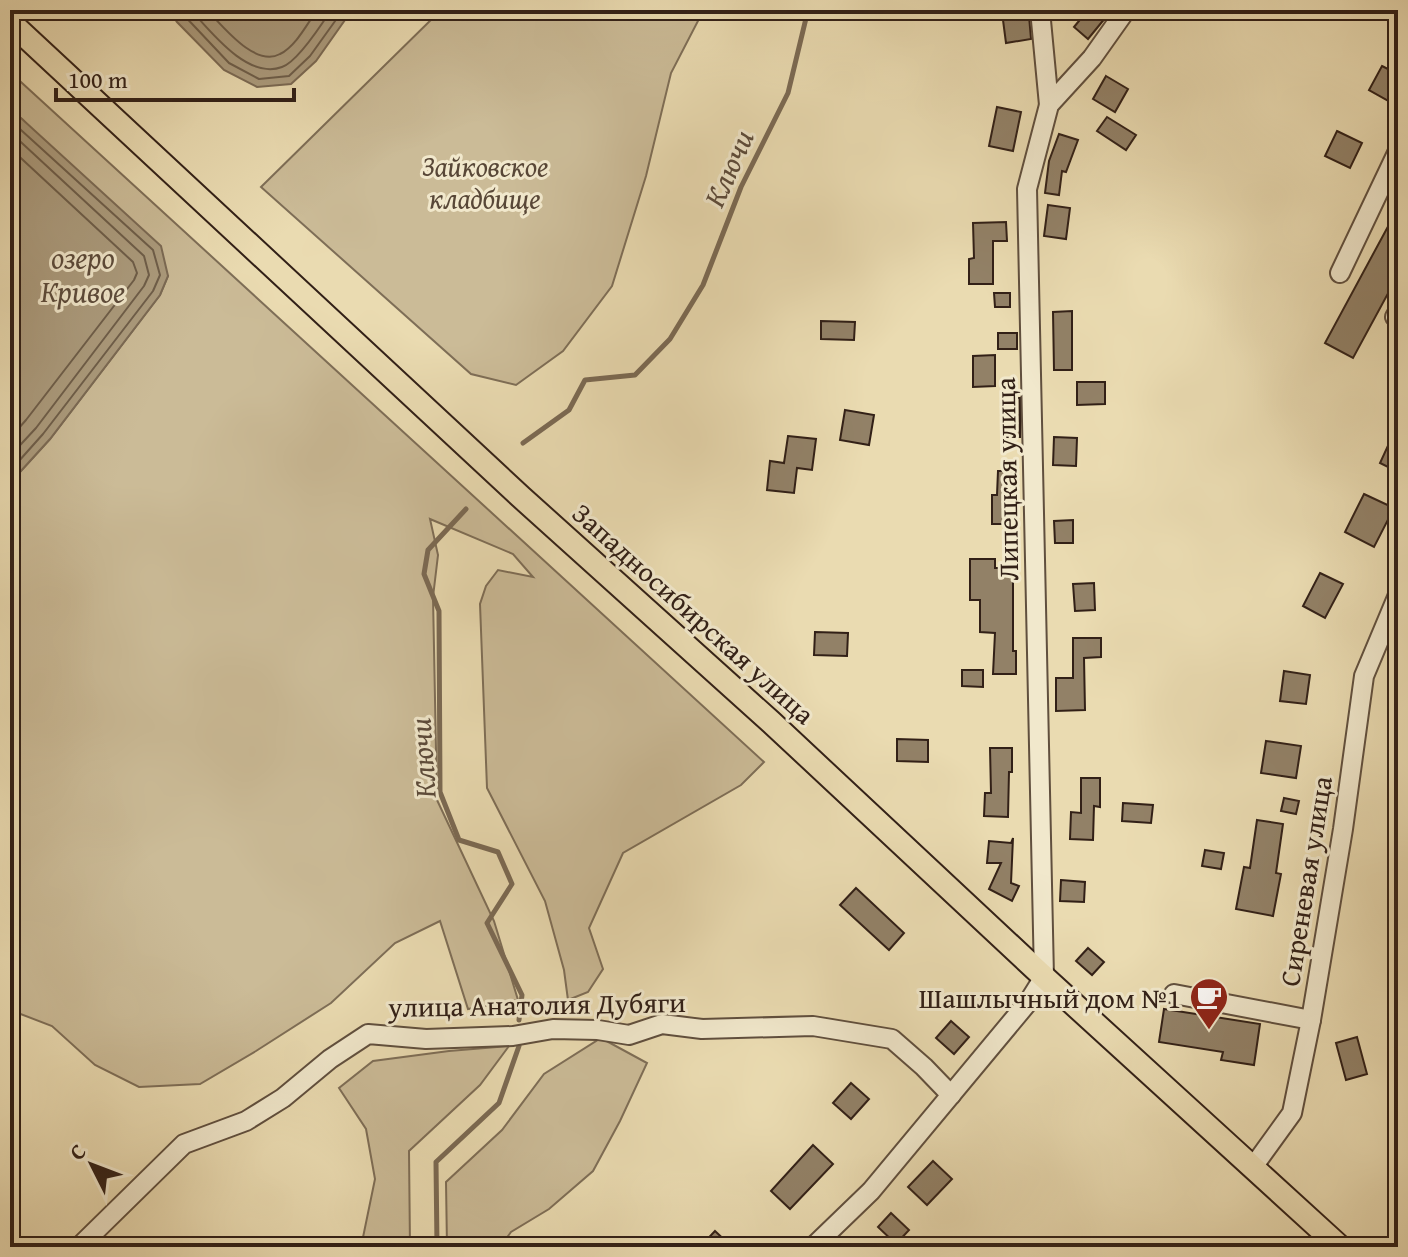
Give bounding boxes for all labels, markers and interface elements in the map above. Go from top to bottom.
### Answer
scale bar [56,52,294,102]
text: 100 m [68,62,128,97]
water label: Ключи [691,122,765,214]
park label: Зайковское кладбище [422,145,548,218]
water label: озеро Кривое [41,235,125,313]
street label: Липецкая улица [984,376,1028,581]
street label: Западносибирская улица [564,493,825,734]
water label: Ключи [397,716,447,800]
street label: Сиреневая улица [1268,772,1342,989]
cafe icon: Шашлычный дом №1 [1188,976,1230,1031]
place label: Шашлычный дом №1 [919,977,1181,1018]
street label: улица Анатолия Дубяги [387,981,686,1027]
north arrow [52,1125,132,1205]
text: С [61,1136,93,1167]

